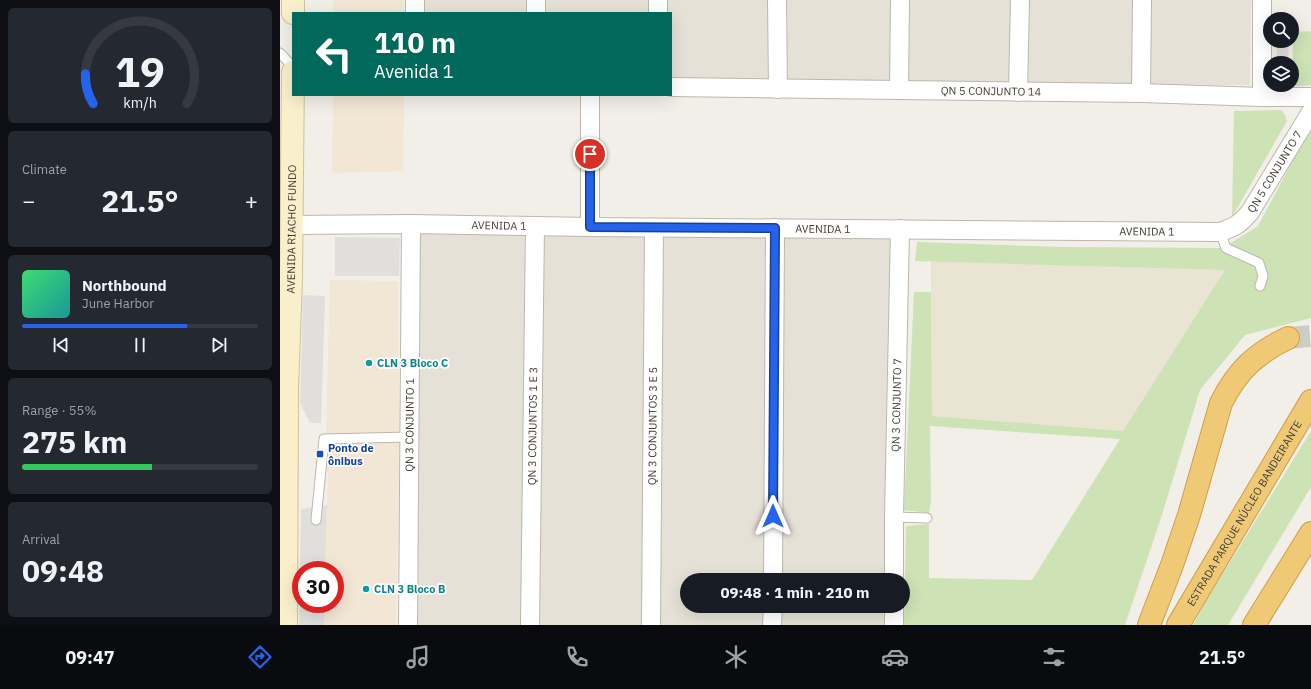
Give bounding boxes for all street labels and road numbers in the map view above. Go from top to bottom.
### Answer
street label: QN 5 CONJUNTO 14 [941,83,1042,99]
street label: QN 5 CONJUNTO 7 [1244,128,1305,215]
street label: AVENIDA RIACHO FUNDO [283,164,299,294]
street label: AVENIDA 1 [471,218,527,233]
street label: AVENIDA 1 [795,222,851,236]
street label: AVENIDA 1 [1119,224,1175,239]
street label: QN 3 CONJUNTO 7 [888,358,904,452]
street label: QN 3 CONJUNTOS 1 E 3 [525,367,540,485]
street label: QN 3 CONJUNTOS 3 E 5 [645,367,660,485]
street label: QN 3 CONJUNTO 1 [402,378,417,472]
street label: ESTRADA PARQUE NÚCLEO BANDEIRANTE [1184,418,1305,609]

